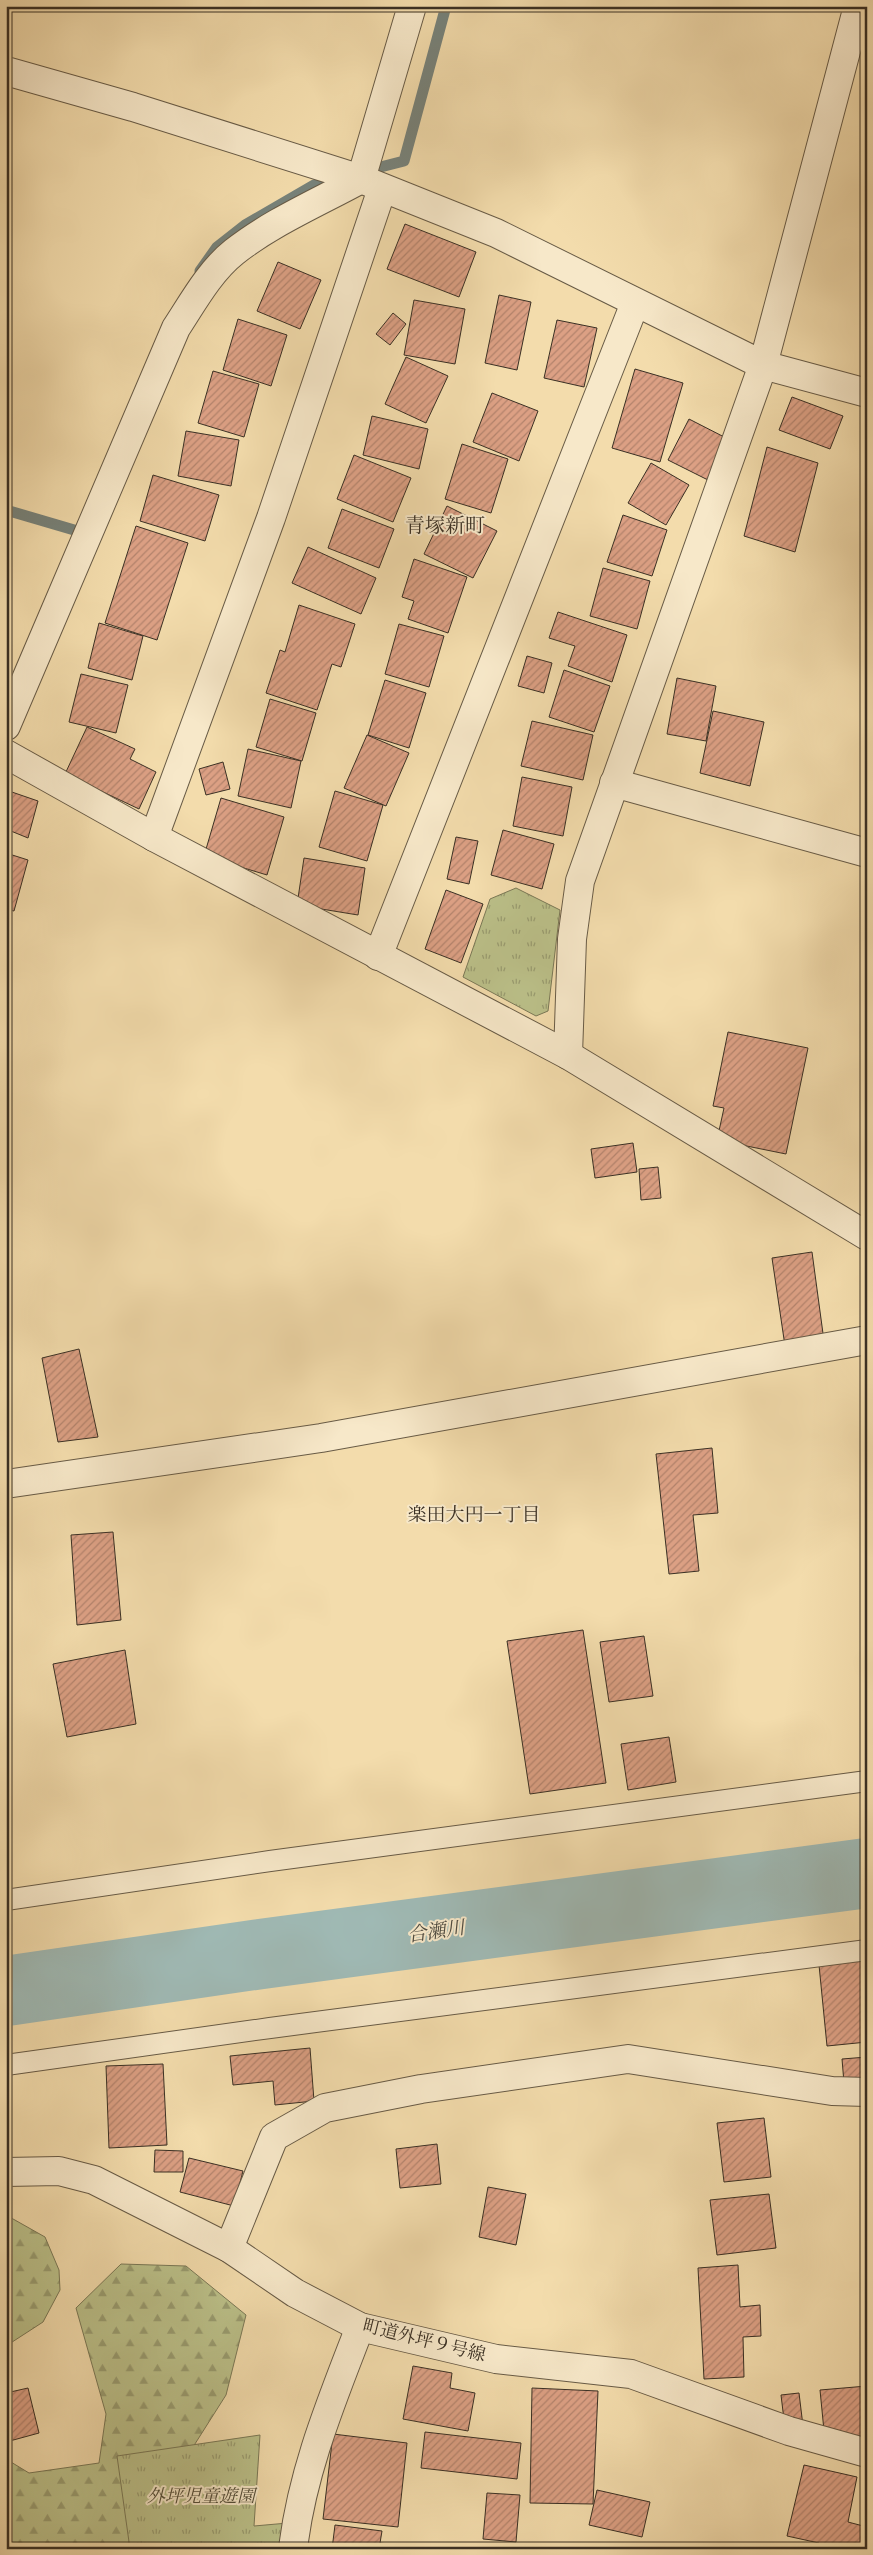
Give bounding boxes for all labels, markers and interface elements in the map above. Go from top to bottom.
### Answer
district label: 青塚新町 [405,514,485,539]
district label: 楽田大円一丁目 [407,1504,541,1527]
water label: 合瀬川 [406,1916,468,1947]
street label: 町道外坪９号線 [360,2315,488,2367]
park label: 外坪児童遊園 [147,2486,258,2508]

